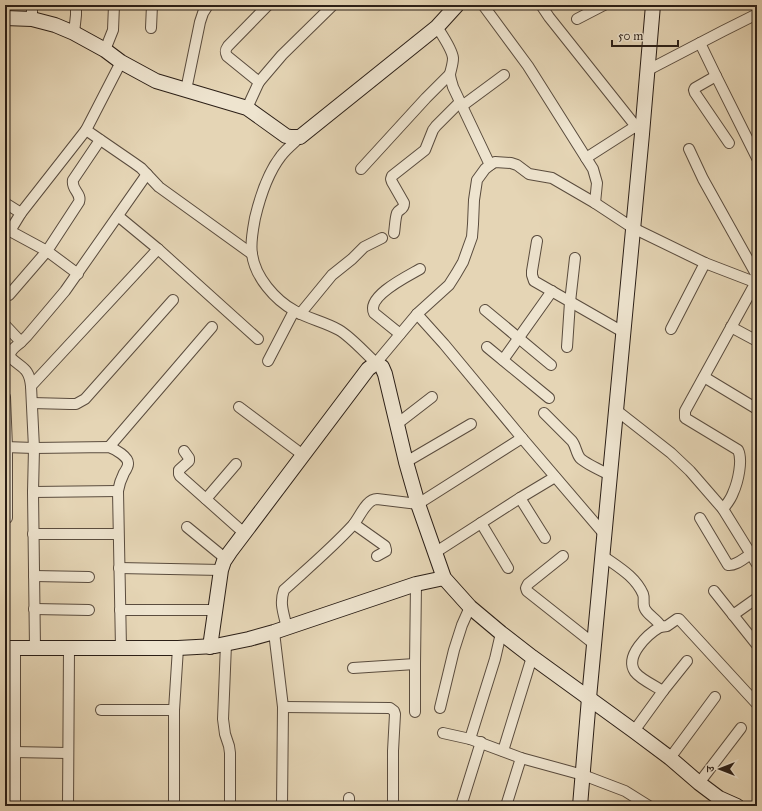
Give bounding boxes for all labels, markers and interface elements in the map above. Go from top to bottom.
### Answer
scale bar [612,22,678,48]
text: 50 m [618,29,643,43]
north arrow [700,749,740,789]
text: उ [704,765,717,773]

